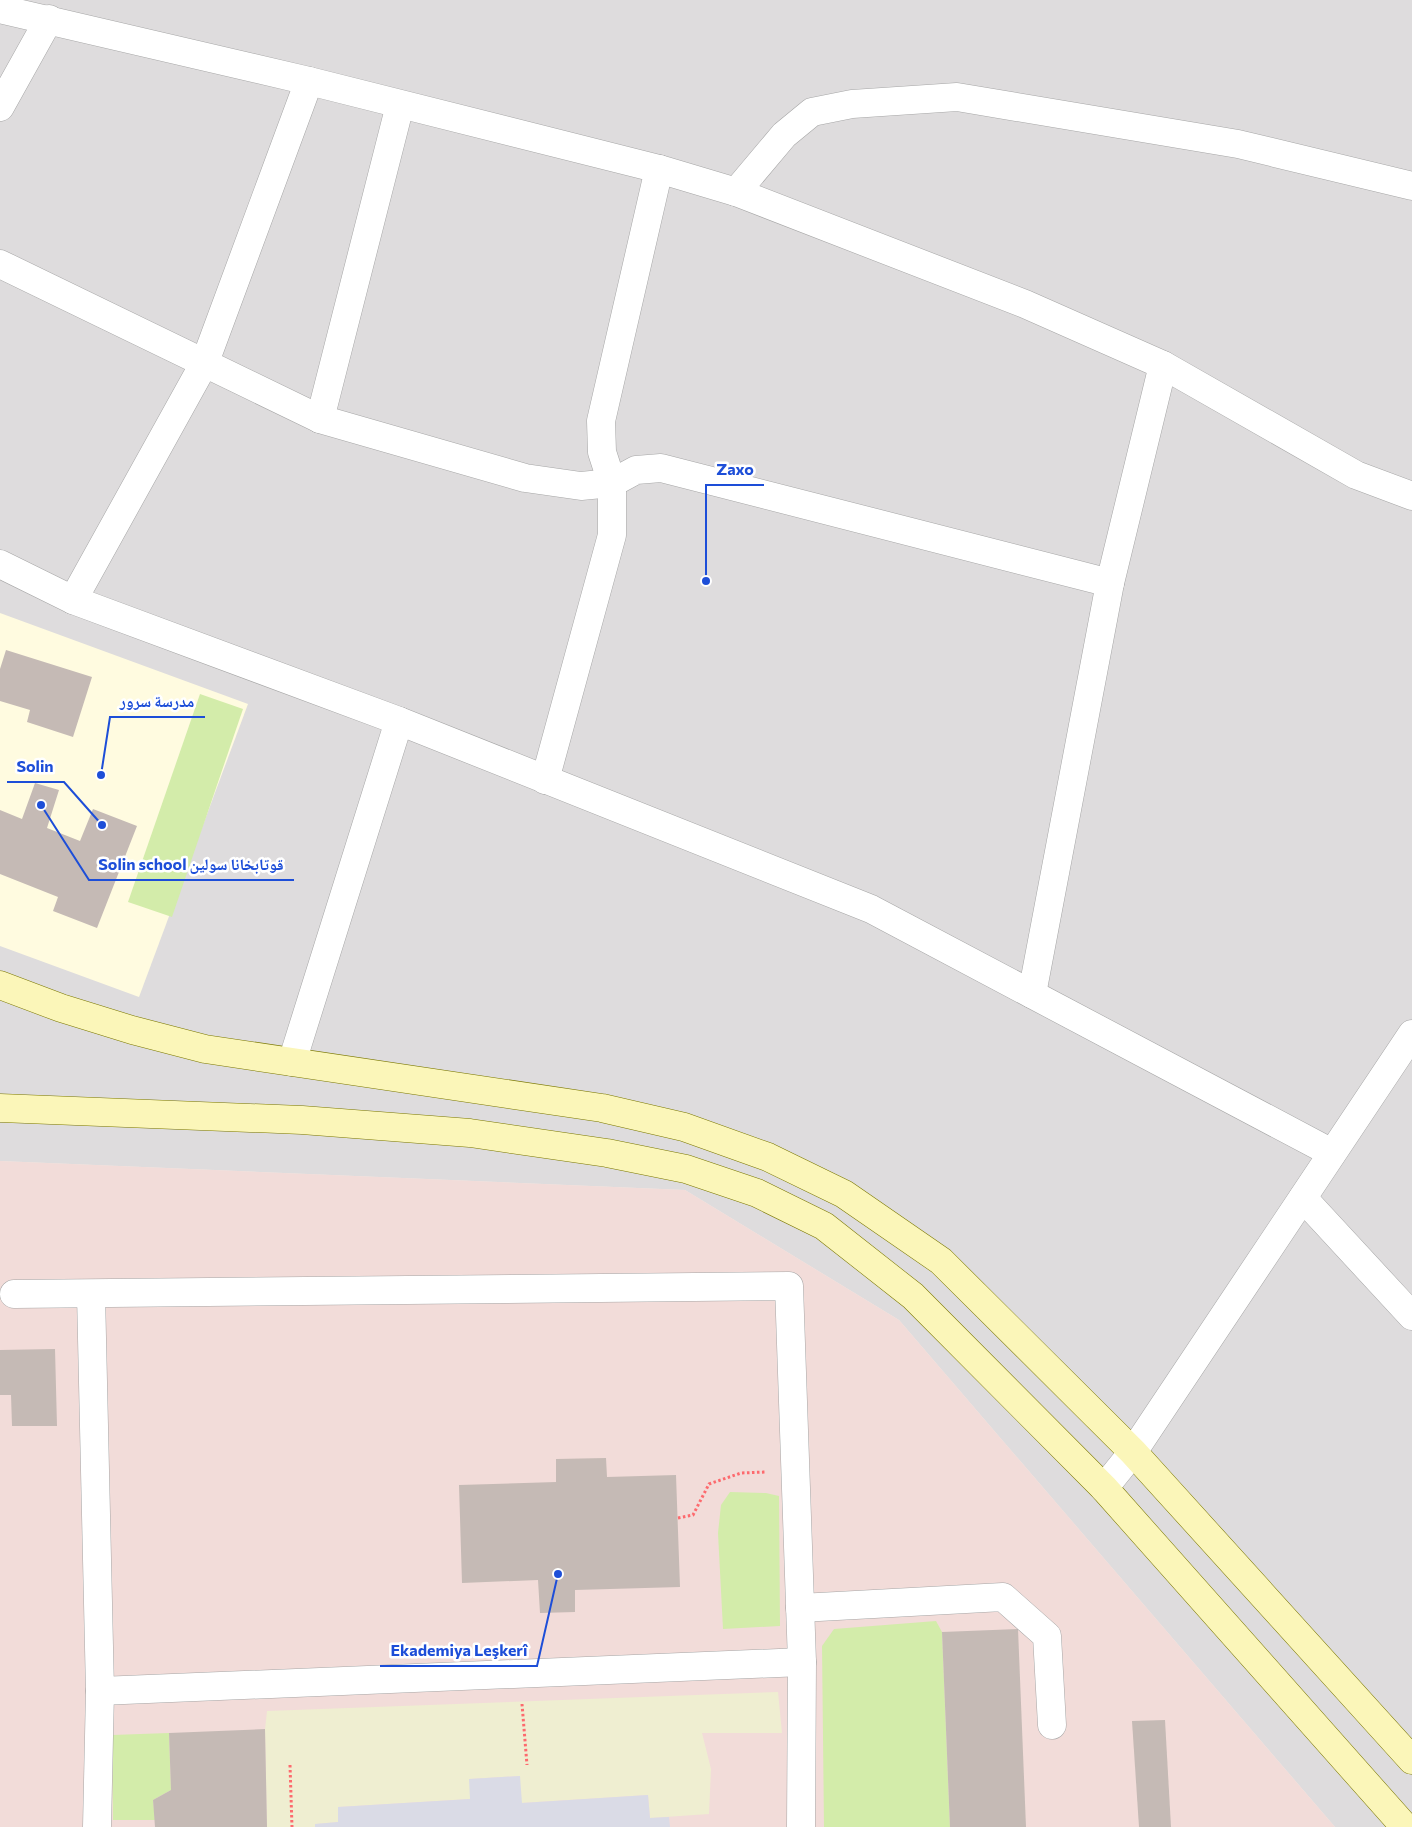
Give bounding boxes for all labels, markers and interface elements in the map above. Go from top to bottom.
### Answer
callout: Zaxo [706,454,764,485]
text: Zaxo [716,459,754,478]
callout: مدرسة سرور [110,686,205,717]
text: مدرسة سرور [119,691,194,710]
callout: Solin [7,751,64,782]
text: Solin [16,756,54,775]
callout: Solin school قوتابخانا سولین [89,849,294,880]
text: Solin school قوتابخانا سولین [98,854,284,874]
callout: Ekademiya Leşkerî [380,1635,537,1666]
text: Ekademiya Leşkerî [391,1640,529,1659]

